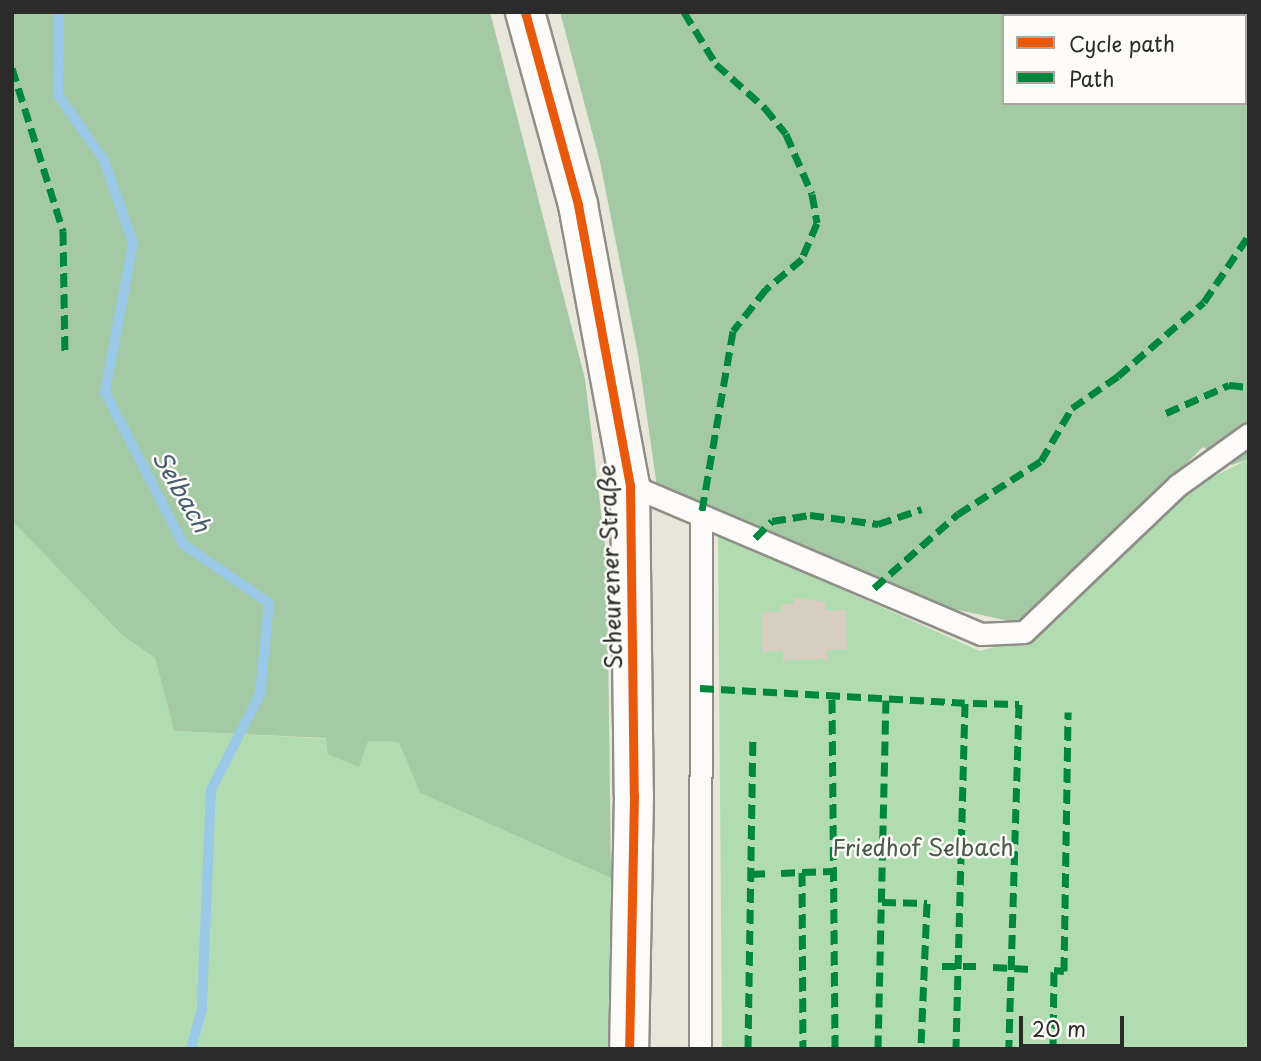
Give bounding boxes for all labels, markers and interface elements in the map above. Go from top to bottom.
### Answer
legend [1002,14,1247,105]
text: Cycle path [1069,27,1175,59]
text: Path [1069,62,1114,94]
water label: Selbach [147,445,217,537]
street label: Scheurener Straße [593,463,627,671]
park label: Friedhof Selbach [832,833,1014,861]
scale bar [1023,1002,1128,1046]
text: 20 m [1032,1012,1086,1044]

